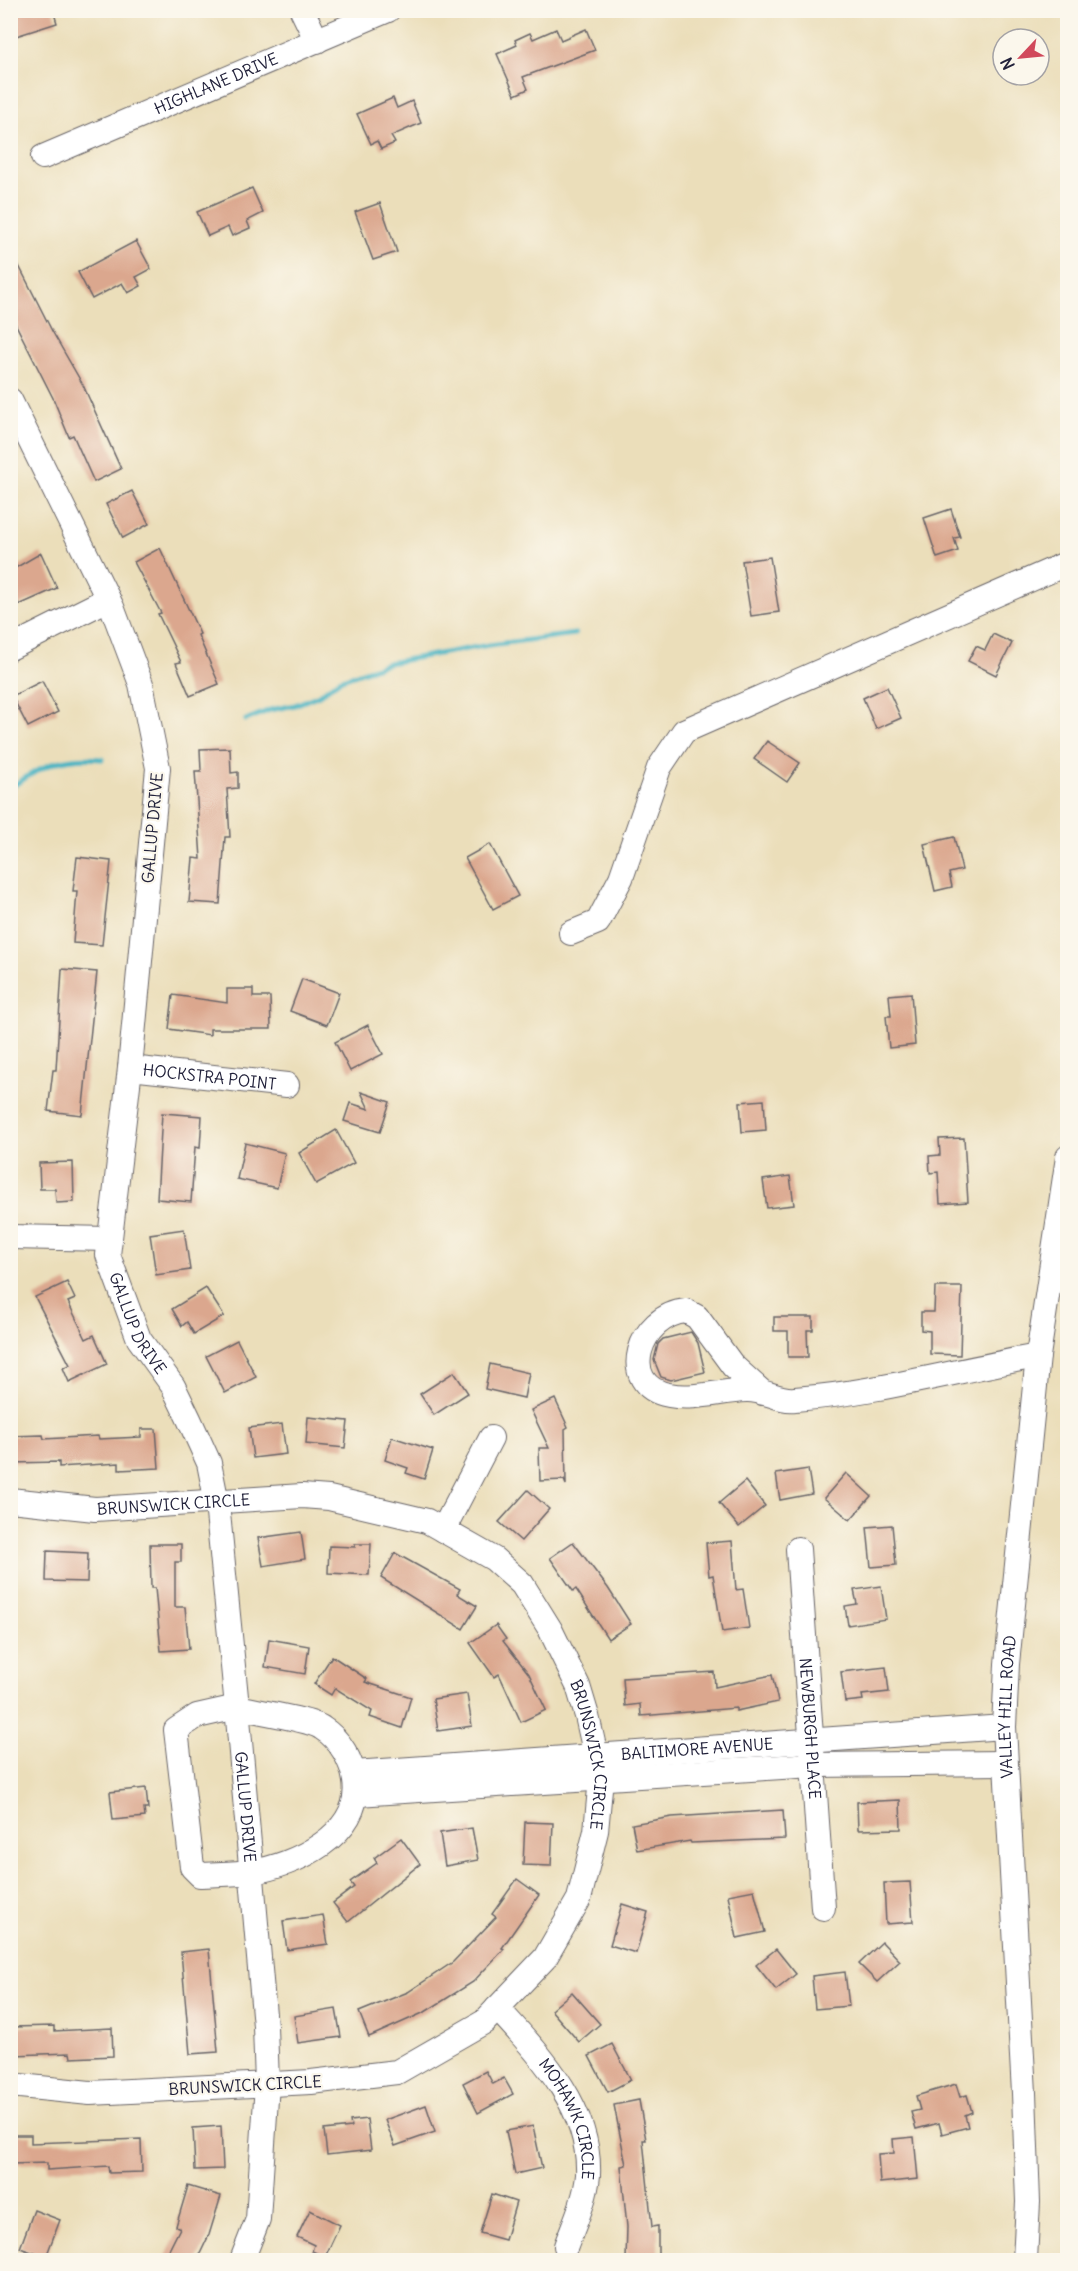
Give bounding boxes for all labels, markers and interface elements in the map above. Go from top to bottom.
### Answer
north arrow [991,27,1051,87]
street label: HIGHLANE DRIVE [151,48,281,118]
text: N [996,54,1019,73]
street label: GALLUP DRIVE [137,772,167,884]
street label: HOCKSTRA POINT [142,1059,277,1094]
street label: GALLUP DRIVE [105,1269,171,1378]
street label: BRUNSWICK CIRCLE [96,1489,251,1519]
street label: VALLEY HILL ROAD [994,1634,1020,1779]
street label: NEWBURGH PLACE [796,1657,825,1800]
street label: BRUNSWICK CIRCLE [566,1676,611,1831]
street label: BALTIMORE AVENUE [620,1733,774,1764]
street label: GALLUP DRIVE [231,1751,261,1863]
street label: MOHAWK CIRCLE [535,2054,598,2181]
street label: BRUNSWICK CIRCLE [168,2071,322,2099]

